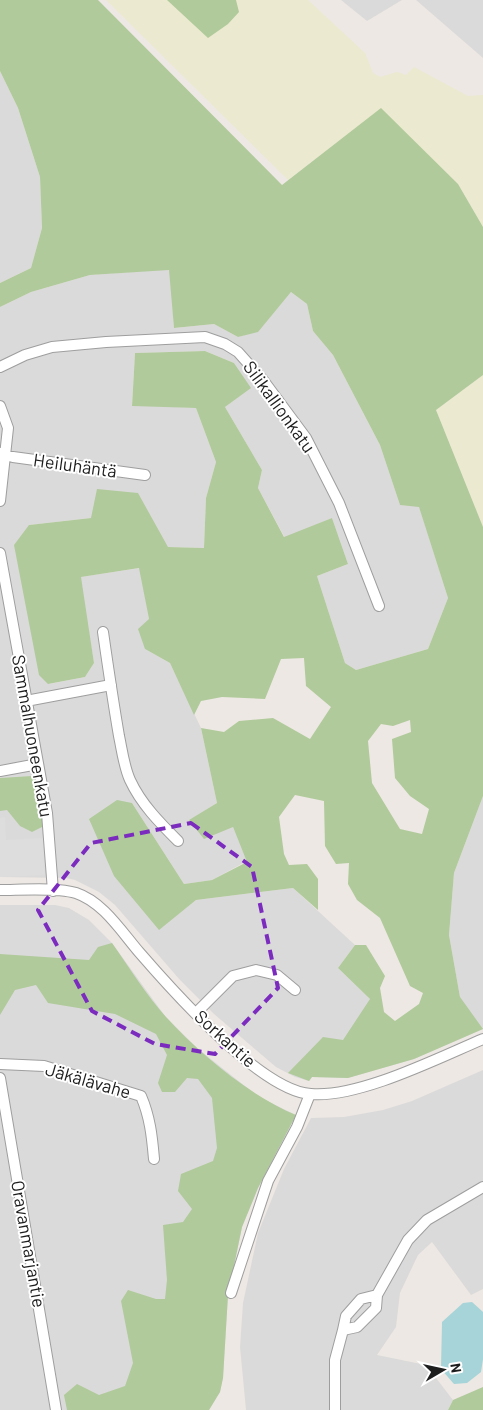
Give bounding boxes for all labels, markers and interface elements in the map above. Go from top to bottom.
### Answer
street label: Silikallionkatu [239,356,321,457]
street label: Heiluhäntä [32,448,118,482]
street label: Sammalhuoneenkatu [8,653,58,819]
street label: Sorkantie [190,1005,261,1072]
street label: Jäkälävahe [43,1057,133,1103]
street label: Oravanmarjantie [7,1179,51,1309]
north arrow [418,1345,468,1395]
text: N [447,1362,465,1374]

